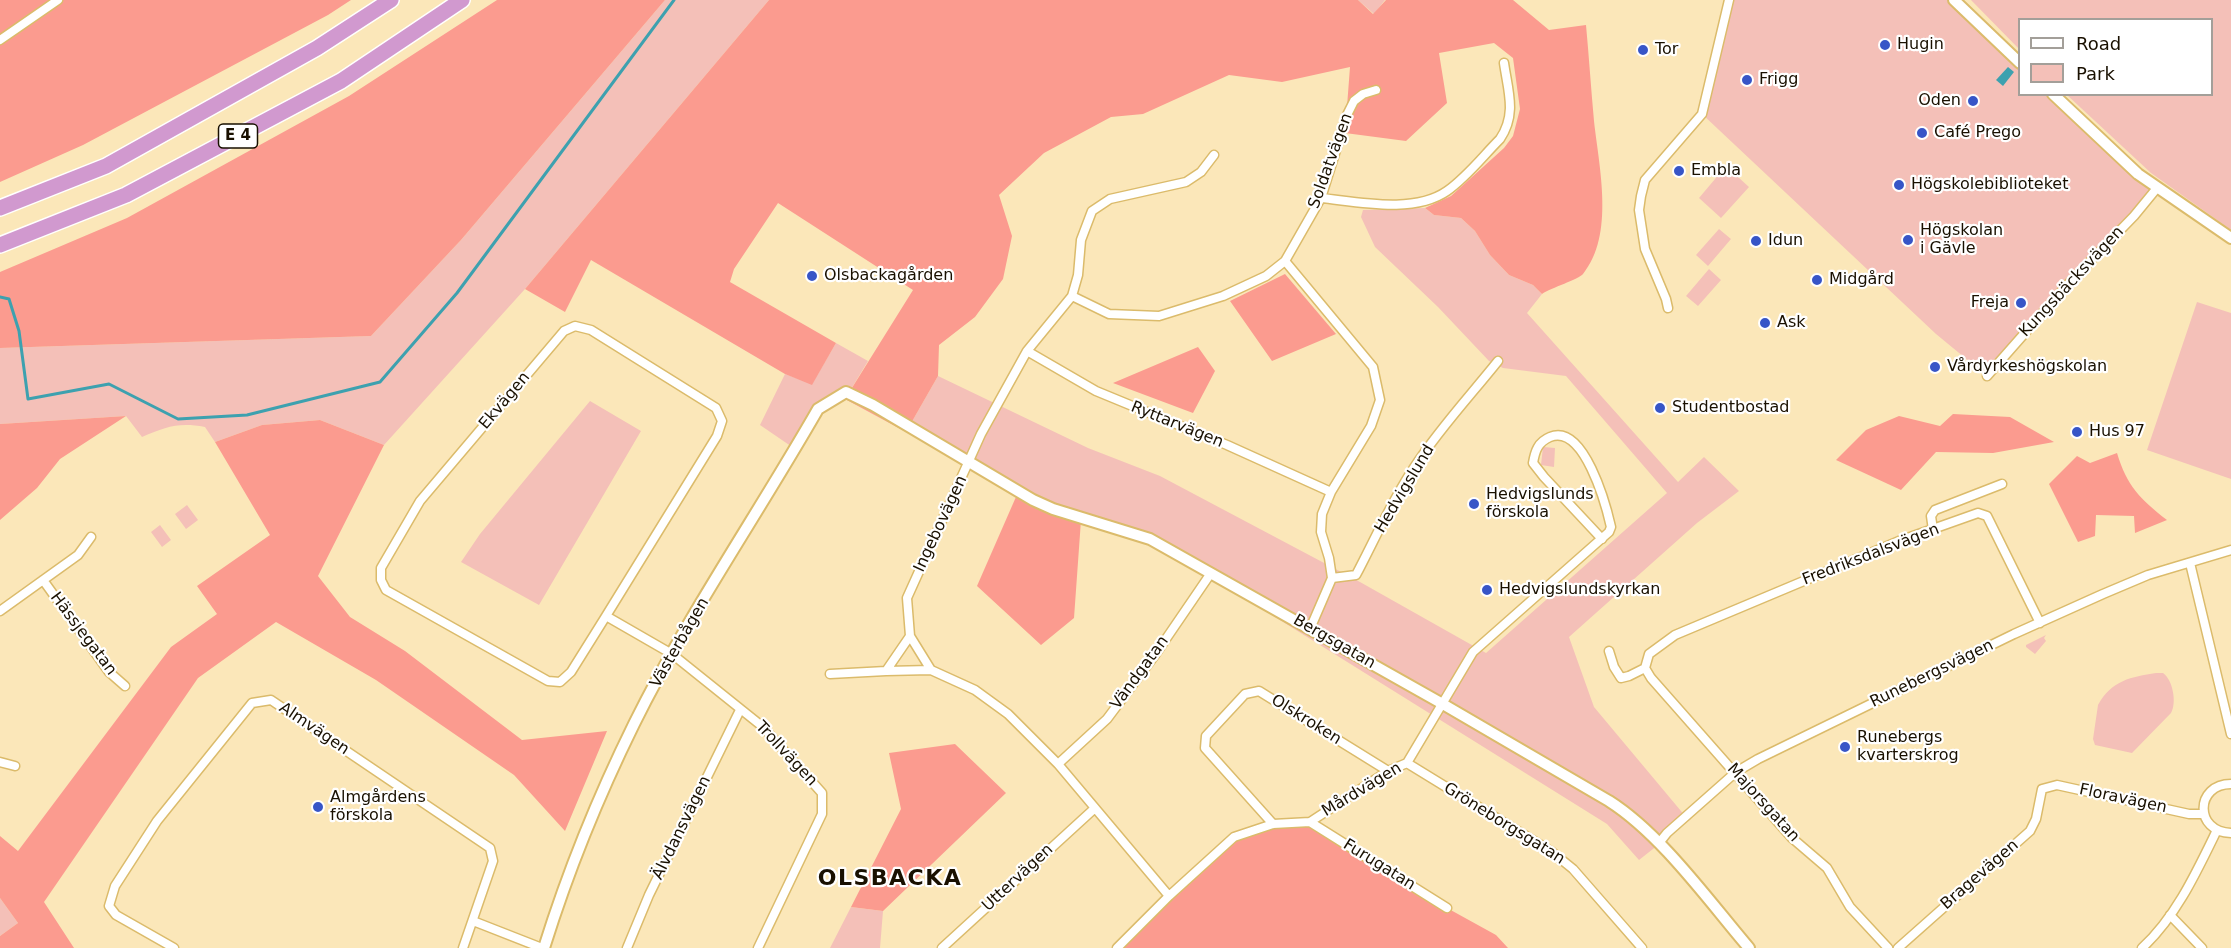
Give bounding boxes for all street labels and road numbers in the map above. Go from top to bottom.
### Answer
street label: Soldatvägen [1305,111,1357,211]
road number: E 4 [218,124,258,148]
street label: Kungsbäcksvägen [2016,223,2128,341]
street label: Ekvägen [476,368,534,434]
street label: Ryttarvägen [1128,398,1226,452]
street label: Hedvigslund [1371,441,1439,537]
street label: Ingebovägen [910,473,972,575]
street label: Fredriksdalsvägen [1800,520,1942,590]
street label: Hässjegatan [46,589,120,679]
street label: Västerbågen [647,595,713,691]
street label: Bergsgatan [1289,611,1379,673]
street label: Vändgatan [1107,633,1173,713]
street label: Runebergsvägen [1867,636,1997,712]
street label: Olskroken [1267,691,1345,749]
street label: Almvägen [275,699,353,759]
street label: Trollvägen [751,718,821,790]
street label: Mårdvägen [1319,759,1405,821]
street label: Majorsgatan [1723,760,1803,846]
street label: Älvdansvägen [649,773,715,883]
street label: Gröneborgsgatan [1440,779,1568,869]
street label: Floravägen [2077,780,2169,818]
street label: Furugatan [1339,835,1419,895]
street label: Bragevägen [1937,836,2023,914]
street label: Uttervägen [979,840,1057,916]

